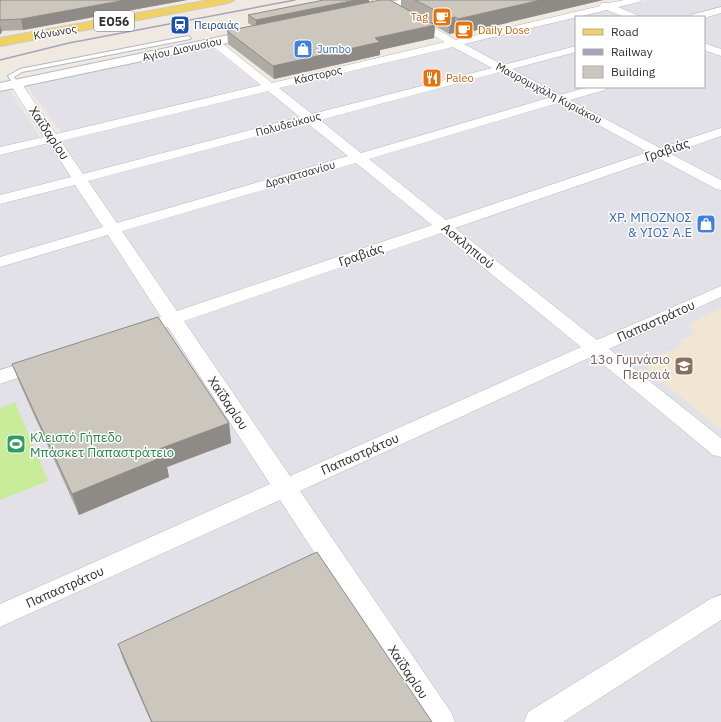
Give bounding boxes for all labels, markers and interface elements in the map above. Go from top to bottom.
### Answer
cafe icon: Tag [431,6,453,28]
place label: Tag [411,10,428,24]
road number: ΕΟ56 [94,11,134,31]
station icon: Πειραιάς [169,14,191,36]
legend [575,16,705,88]
place label: Πειραιάς [194,18,239,32]
cafe icon: Daily Dose [453,19,475,41]
street label: Κόνωνος [32,21,78,43]
place label: Daily Dose [478,23,530,37]
text: Road [611,24,639,39]
street label: Αγίου Διονυσίου [141,34,223,64]
shop icon: Jumbo [292,38,314,60]
place label: Jumbo [317,42,351,56]
text: Railway [611,44,653,59]
street label: Μαυρομιχάλη Κυριάκου [494,59,604,127]
street label: Κάστορος [293,63,343,87]
text: Building [611,64,656,79]
restaurant icon: Paleo [421,67,443,89]
place label: Paleo [446,71,474,85]
street label: Χαϊδαρίου [25,103,73,163]
street label: Πολυδεύκους [254,109,322,139]
street label: Γραβιάς [642,134,692,166]
street label: Δραγατσανίου [263,157,337,191]
place label: ΧΡ. ΜΠΟΖΝΟΣ & ΥΙΟΣ Α.Ε [609,209,692,241]
shop icon: ΧΡ. ΜΠΟΖΝΟΣ & ΥΙΟΣ Α.Ε [695,213,717,235]
street label: Ασκληπιού [438,219,498,273]
street label: Γραβιάς [336,239,386,271]
street label: Παπαστράτου [614,296,698,346]
place label: 13ο Γυμνάσιο Πειραιά [590,351,670,383]
school or university icon: 13ο Γυμνάσιο Πειραιά [673,355,695,377]
street label: Χαϊδαρίου [204,373,252,433]
place label: Κλειστό Γήπεδο Μπάσκετ Παπαστράτειο [30,429,174,461]
street label: Παπαστράτου [318,429,402,479]
sports icon: Κλειστό Γήπεδο Μπάσκετ Παπαστράτειο [5,433,27,455]
street label: Παπαστράτου [23,562,107,612]
street label: Χαϊδαρίου [384,642,432,702]

